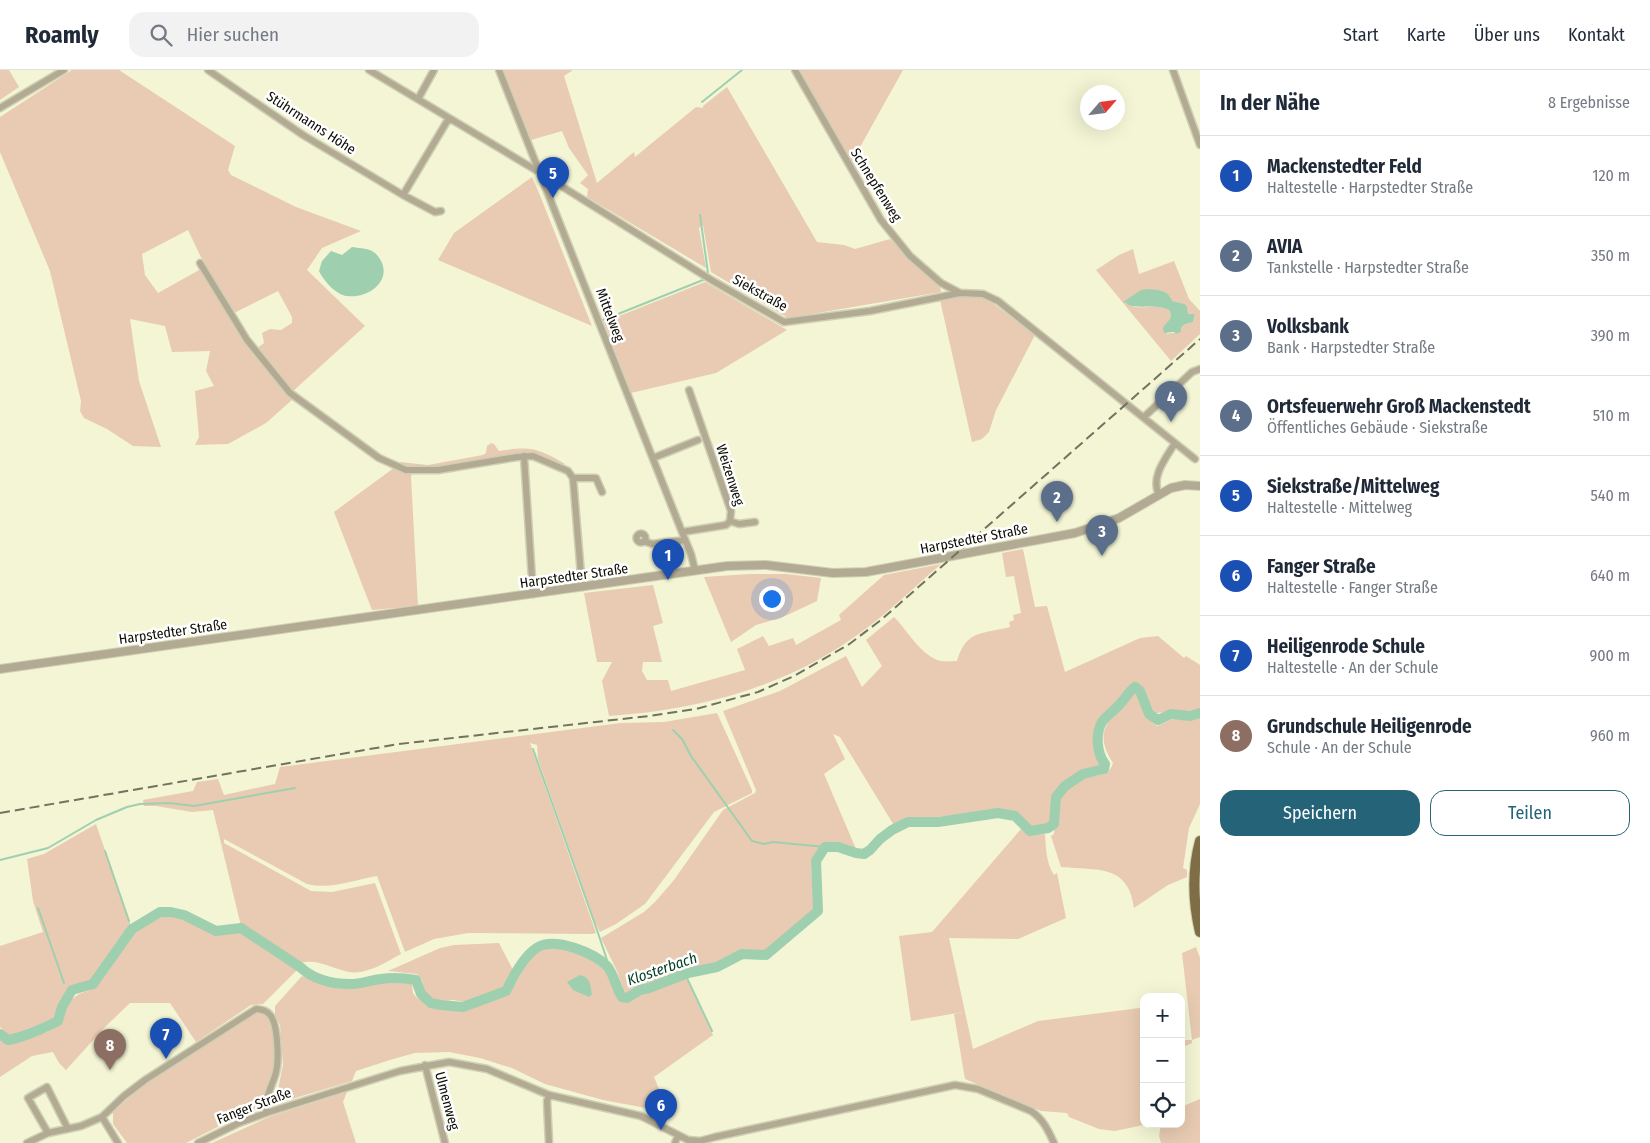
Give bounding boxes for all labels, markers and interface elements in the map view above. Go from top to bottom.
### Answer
search box [129,12,479,57]
text: Roamly [25,21,99,49]
icon: search [147,21,175,49]
text: Hier suchen [187,23,279,46]
text: Start [1343,24,1379,46]
text: Karte [1407,24,1446,46]
text: Über uns [1474,24,1540,46]
text: Kontakt [1568,24,1625,46]
north arrow [1080,85,1125,130]
street label: Stührmanns Höhe [263,88,359,158]
text: In der Nähe [1220,90,1320,116]
text: 8 Ergebnisse [1548,93,1630,112]
street label: Schnepfenweg [847,145,905,225]
text: Mackenstedter Feld [1267,155,1422,178]
pin: 5 [537,157,569,198]
text: 1 [1233,166,1239,185]
text: 120 m [1592,166,1630,185]
text: Haltestelle · Harpstedter Straße [1267,178,1473,197]
text: AVIA [1267,235,1302,258]
text: 2 [1232,246,1240,265]
text: 350 m [1591,246,1630,265]
text: Tankstelle · Harpstedter Straße [1267,258,1469,277]
street label: Siekstraße [730,271,790,315]
street label: Mittelweg [592,286,628,344]
text: Volksbank [1267,315,1349,338]
text: 3 [1232,326,1240,345]
text: 390 m [1591,326,1630,345]
text: Bank · Harpstedter Straße [1267,338,1435,357]
pin: 4 [1155,381,1187,422]
text: Ortsfeuerwehr Groß Mackenstedt [1267,395,1531,418]
text: 4 [1232,406,1240,425]
text: 510 m [1593,406,1630,425]
text: Öffentliches Gebäude · Siekstraße [1267,418,1488,437]
street label: Weizenweg [712,442,748,508]
text: Siekstraße/Mittelweg [1267,475,1439,498]
pin: 2 [1041,481,1073,522]
text: 5 [1232,486,1240,505]
text: 540 m [1591,486,1630,505]
text: Haltestelle · Mittelweg [1267,498,1412,517]
pin: 3 [1086,515,1118,556]
street label: Harpstedter Straße [919,520,1029,558]
pin: 1 [652,539,684,580]
text: Fanger Straße [1267,555,1376,578]
street label: Harpstedter Straße [519,560,629,592]
text: 6 [1232,566,1240,585]
text: 640 m [1590,566,1630,585]
text: Haltestelle · Fanger Straße [1267,578,1438,597]
your location [759,586,785,612]
street label: Harpstedter Straße [118,616,228,648]
text: Heiligenrode Schule [1267,635,1425,658]
text: 7 [1233,646,1239,665]
text: 900 m [1589,646,1630,665]
text: Haltestelle · An der Schule [1267,658,1438,677]
text: Grundschule Heiligenrode [1267,715,1472,738]
text: 8 [1232,726,1240,745]
text: 960 m [1590,726,1630,745]
text: Schule · An der Schule [1267,738,1412,757]
button: Speichern [1220,790,1420,836]
button: Teilen [1430,790,1630,836]
water label: Klosterbach [625,949,699,989]
map controls [1140,993,1185,1128]
button: + [1140,993,1185,1038]
pin: 7 [150,1018,182,1059]
pin: 8 [94,1029,126,1070]
button: − [1140,1038,1185,1083]
street label: Ulmenweg [431,1070,463,1132]
button: locate [1140,1083,1185,1128]
street label: Fanger Straße [214,1084,294,1128]
pin: 6 [645,1089,677,1130]

